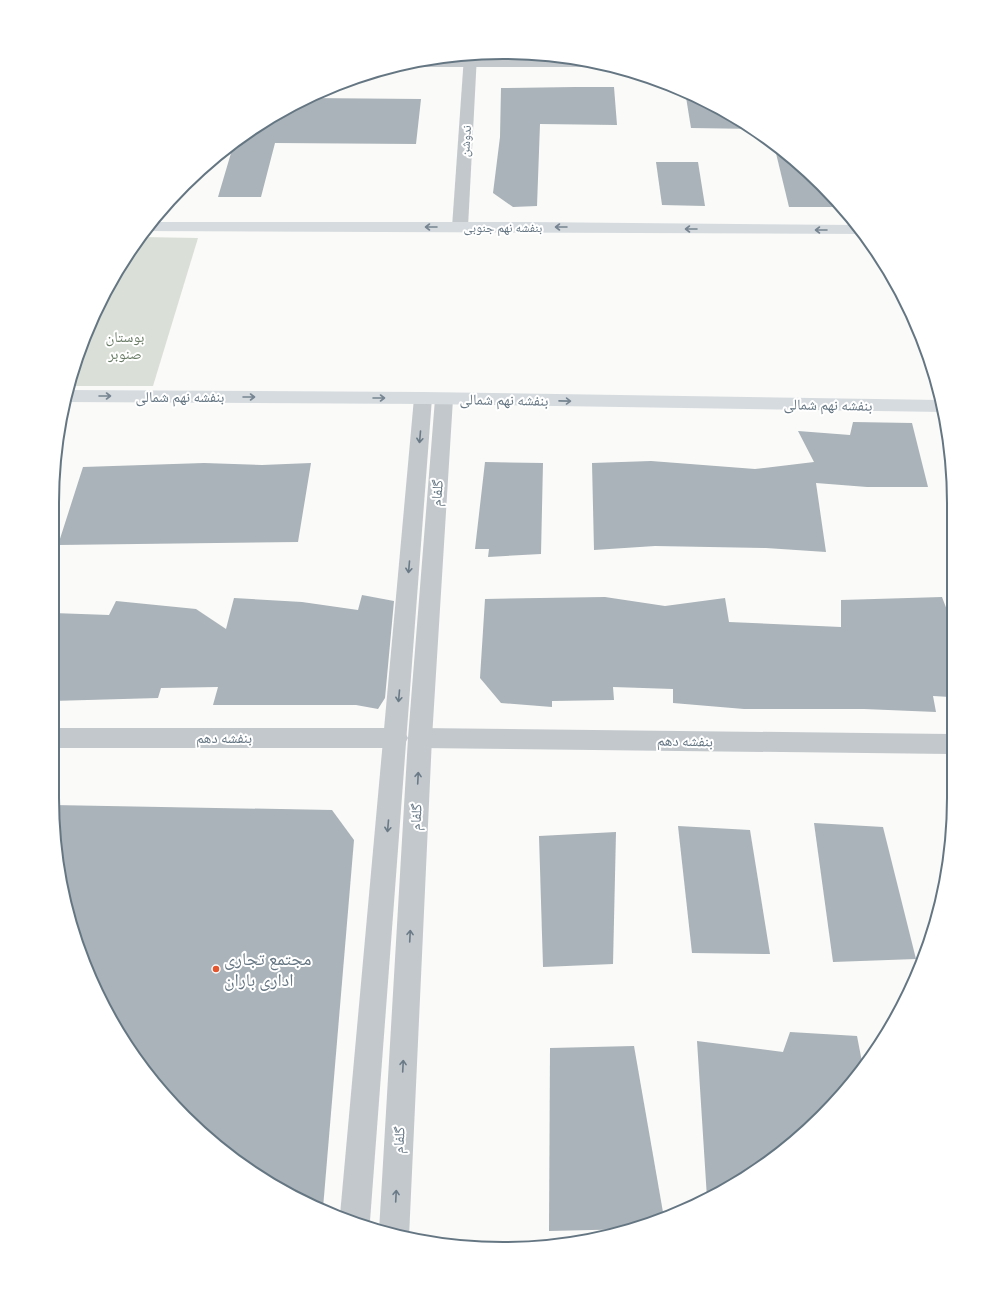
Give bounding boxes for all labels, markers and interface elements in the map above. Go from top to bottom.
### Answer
street label: ندوشن [456,124,475,158]
street label: بنفشه نهم جنوبی [464,219,542,236]
one-way arrow [425,223,438,231]
one-way arrow [555,224,568,231]
one-way arrow [685,225,698,233]
one-way arrow [815,226,828,234]
park label: بوستان صنوبر [105,328,145,363]
street label: بنفشه نهم شمالی [136,388,224,407]
street label: بنفشه نهم شمالی [459,390,549,411]
one-way arrow [98,392,111,400]
one-way arrow [242,393,255,401]
one-way arrow [372,394,385,402]
street label: بنفشه نهم شمالی [783,395,873,416]
one-way arrow [558,397,571,405]
one-way arrow [416,430,423,443]
street label: گلفام [427,479,448,507]
one-way arrow [406,560,413,573]
one-way arrow [395,689,402,702]
street label: بنفشه دهم [196,729,252,748]
street label: بنفشه دهم [657,732,713,751]
one-way arrow [415,772,422,785]
street label: گلفام [406,803,427,831]
one-way arrow [384,819,391,832]
one-way arrow [406,930,414,943]
place label: مجتمع تجاری اداری باران [224,948,312,991]
marker: مجتمع تجاری اداری باران [211,964,221,974]
one-way arrow [399,1060,407,1073]
street label: گلفام [389,1126,410,1154]
one-way arrow [392,1190,400,1203]

